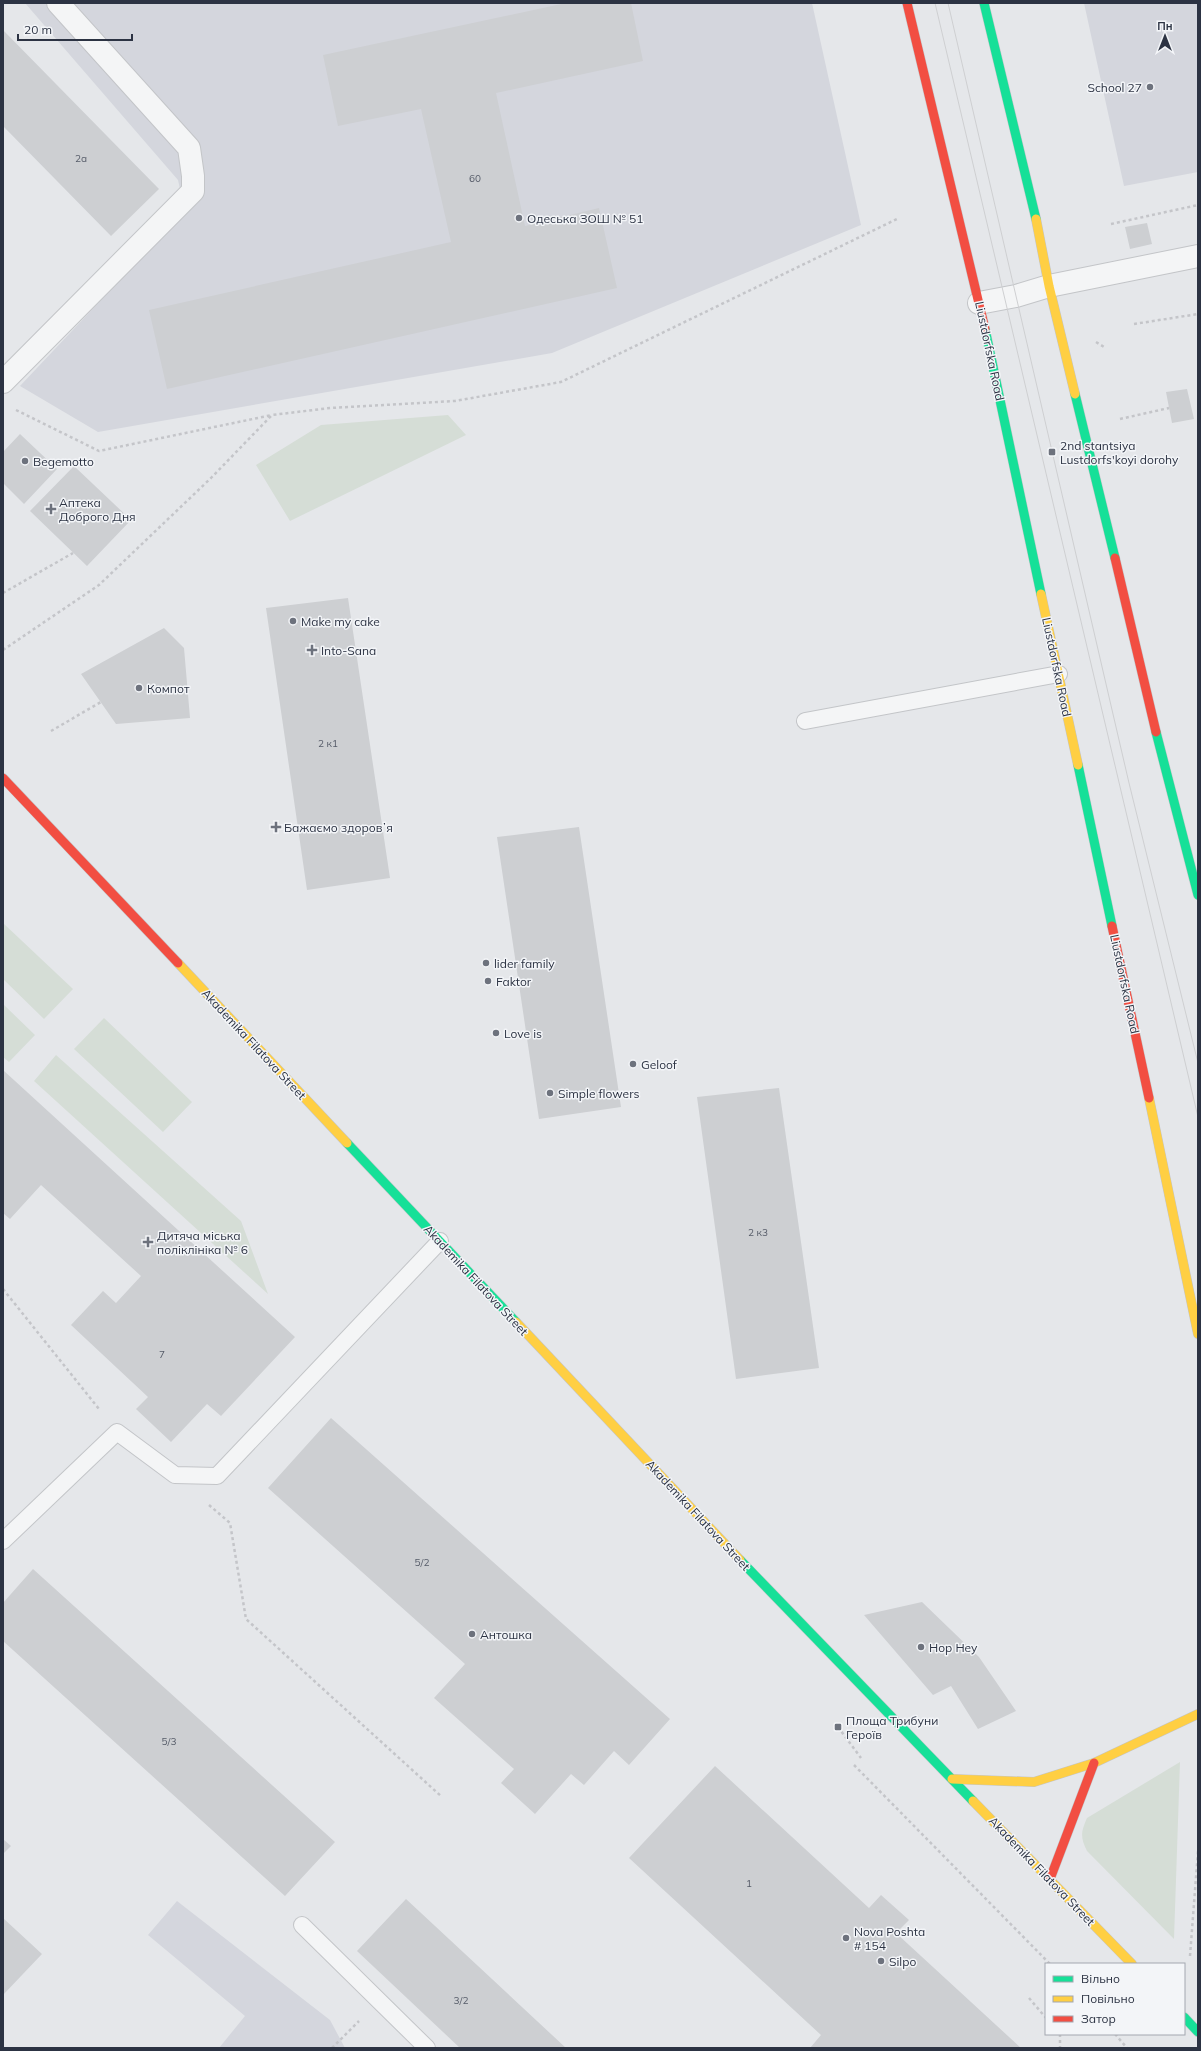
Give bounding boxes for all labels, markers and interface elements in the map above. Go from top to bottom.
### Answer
scale bar [18,16,132,42]
north arrow [1145,16,1185,56]
text: Пн [1157,19,1173,33]
text: 20 m [24,22,52,37]
place label: School 27 [1087,80,1142,95]
marker: School 27 [1145,82,1155,92]
house number: 2а [75,152,87,165]
house number: 60 [469,172,481,185]
place label: Одеська ЗОШ № 51 [527,211,643,226]
marker: Одеська ЗОШ № 51 [514,213,524,223]
street label: Liustdorfska Road [972,300,1008,402]
place label: 2nd stantsiya Lustdorfs'koyi dorohy [1060,438,1179,467]
marker: 2nd stantsiya Lustdorfs'koyi dorohy [1047,447,1057,457]
place label: Begemotto [33,454,94,469]
marker: Begemotto [20,456,30,466]
place label: Аптека Доброго Дня [59,495,136,524]
marker: Аптека Доброго Дня [46,504,56,514]
place label: Make my cake [301,614,380,629]
marker: Make my cake [288,616,298,626]
street label: Liustdorfska Road [1039,616,1075,718]
place label: Into-Sana [321,643,376,658]
marker: Into-Sana [306,644,318,656]
place label: Компот [147,681,190,696]
marker: Компот [134,683,144,693]
house number: 2 к1 [318,737,338,750]
place label: Бажаємо здоровʼя [284,820,393,835]
marker: Бажаємо здоровʼя [271,822,281,832]
street label: Liustdorfska Road [1107,933,1143,1035]
place label: lider family [494,956,555,971]
marker: lider family [481,958,491,968]
place label: Faktor [496,974,532,989]
marker: Faktor [483,976,493,986]
street label: Akademika Filatova Street [199,985,309,1103]
place label: Love is [504,1026,542,1041]
marker: Love is [491,1028,501,1038]
place label: Geloof [641,1057,678,1072]
marker: Geloof [628,1059,638,1069]
place label: Simple flowers [558,1086,639,1101]
marker: Simple flowers [545,1088,555,1098]
street label: Akademika Filatova Street [421,1221,531,1339]
house number: 2 к3 [748,1226,768,1239]
place label: Дитяча міська поліклініка № 6 [157,1228,248,1257]
marker: Дитяча міська поліклініка № 6 [142,1236,154,1248]
house number: 7 [159,1348,165,1361]
street label: Akademika Filatova Street [643,1456,753,1574]
house number: 5/2 [415,1556,429,1569]
place label: Антошка [480,1627,532,1642]
marker: Антошка [467,1629,477,1639]
place label: Hop Hey [929,1640,978,1655]
marker: Hop Hey [916,1642,926,1652]
place label: Площа Трибуни Героїв [846,1713,938,1742]
marker: Площа Трибуни Героїв [833,1722,843,1732]
house number: 5/3 [162,1735,176,1748]
street label: Akademika Filatova Street [986,1813,1098,1929]
house number: 1 [746,1877,752,1890]
place label: Nova Poshta # 154 [854,1924,925,1953]
marker: Nova Poshta # 154 [841,1933,851,1943]
place label: Silpo [889,1954,916,1969]
marker: Silpo [876,1956,886,1966]
legend [1045,1963,1185,2035]
text: Вільно [1081,1971,1120,1986]
text: Повільно [1081,1991,1135,2006]
house number: 3/2 [454,1994,468,2007]
text: Затор [1081,2011,1116,2026]

